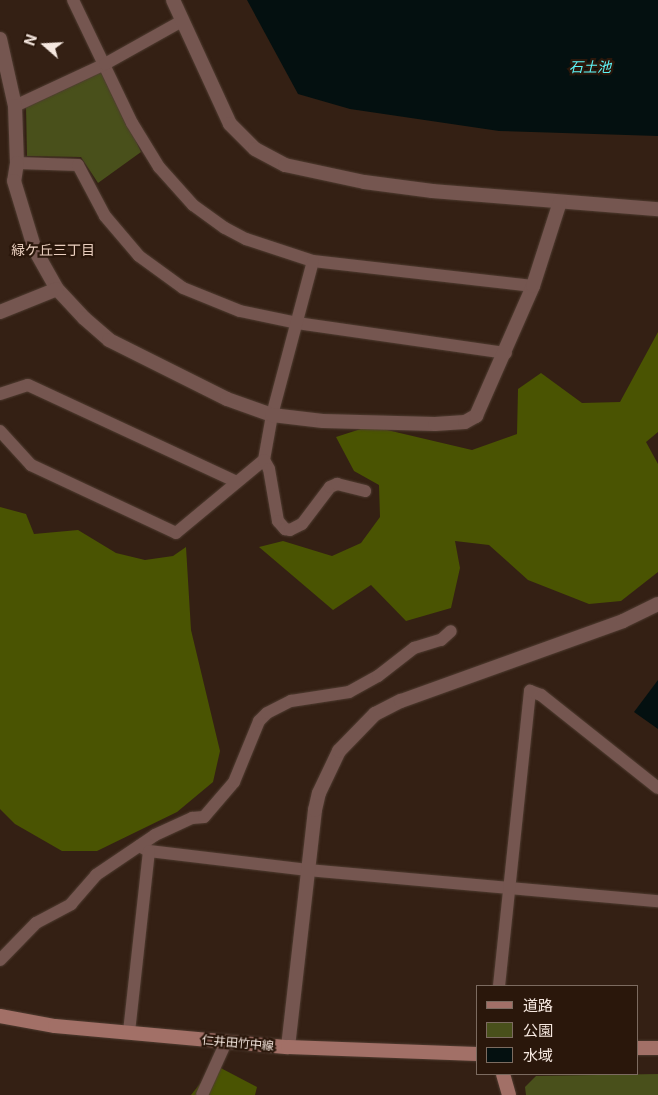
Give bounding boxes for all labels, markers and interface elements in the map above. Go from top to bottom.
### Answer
north arrow [20,20,70,70]
text: N [21,32,40,48]
water label: 石土池 [569,59,611,75]
district label: 緑ケ丘三丁目 [11,242,95,258]
legend [476,985,638,1075]
text: 道路 [523,996,553,1015]
text: 公園 [523,1021,553,1040]
street label: 仁井田竹中線 [202,1033,274,1053]
text: 水域 [523,1046,553,1065]

